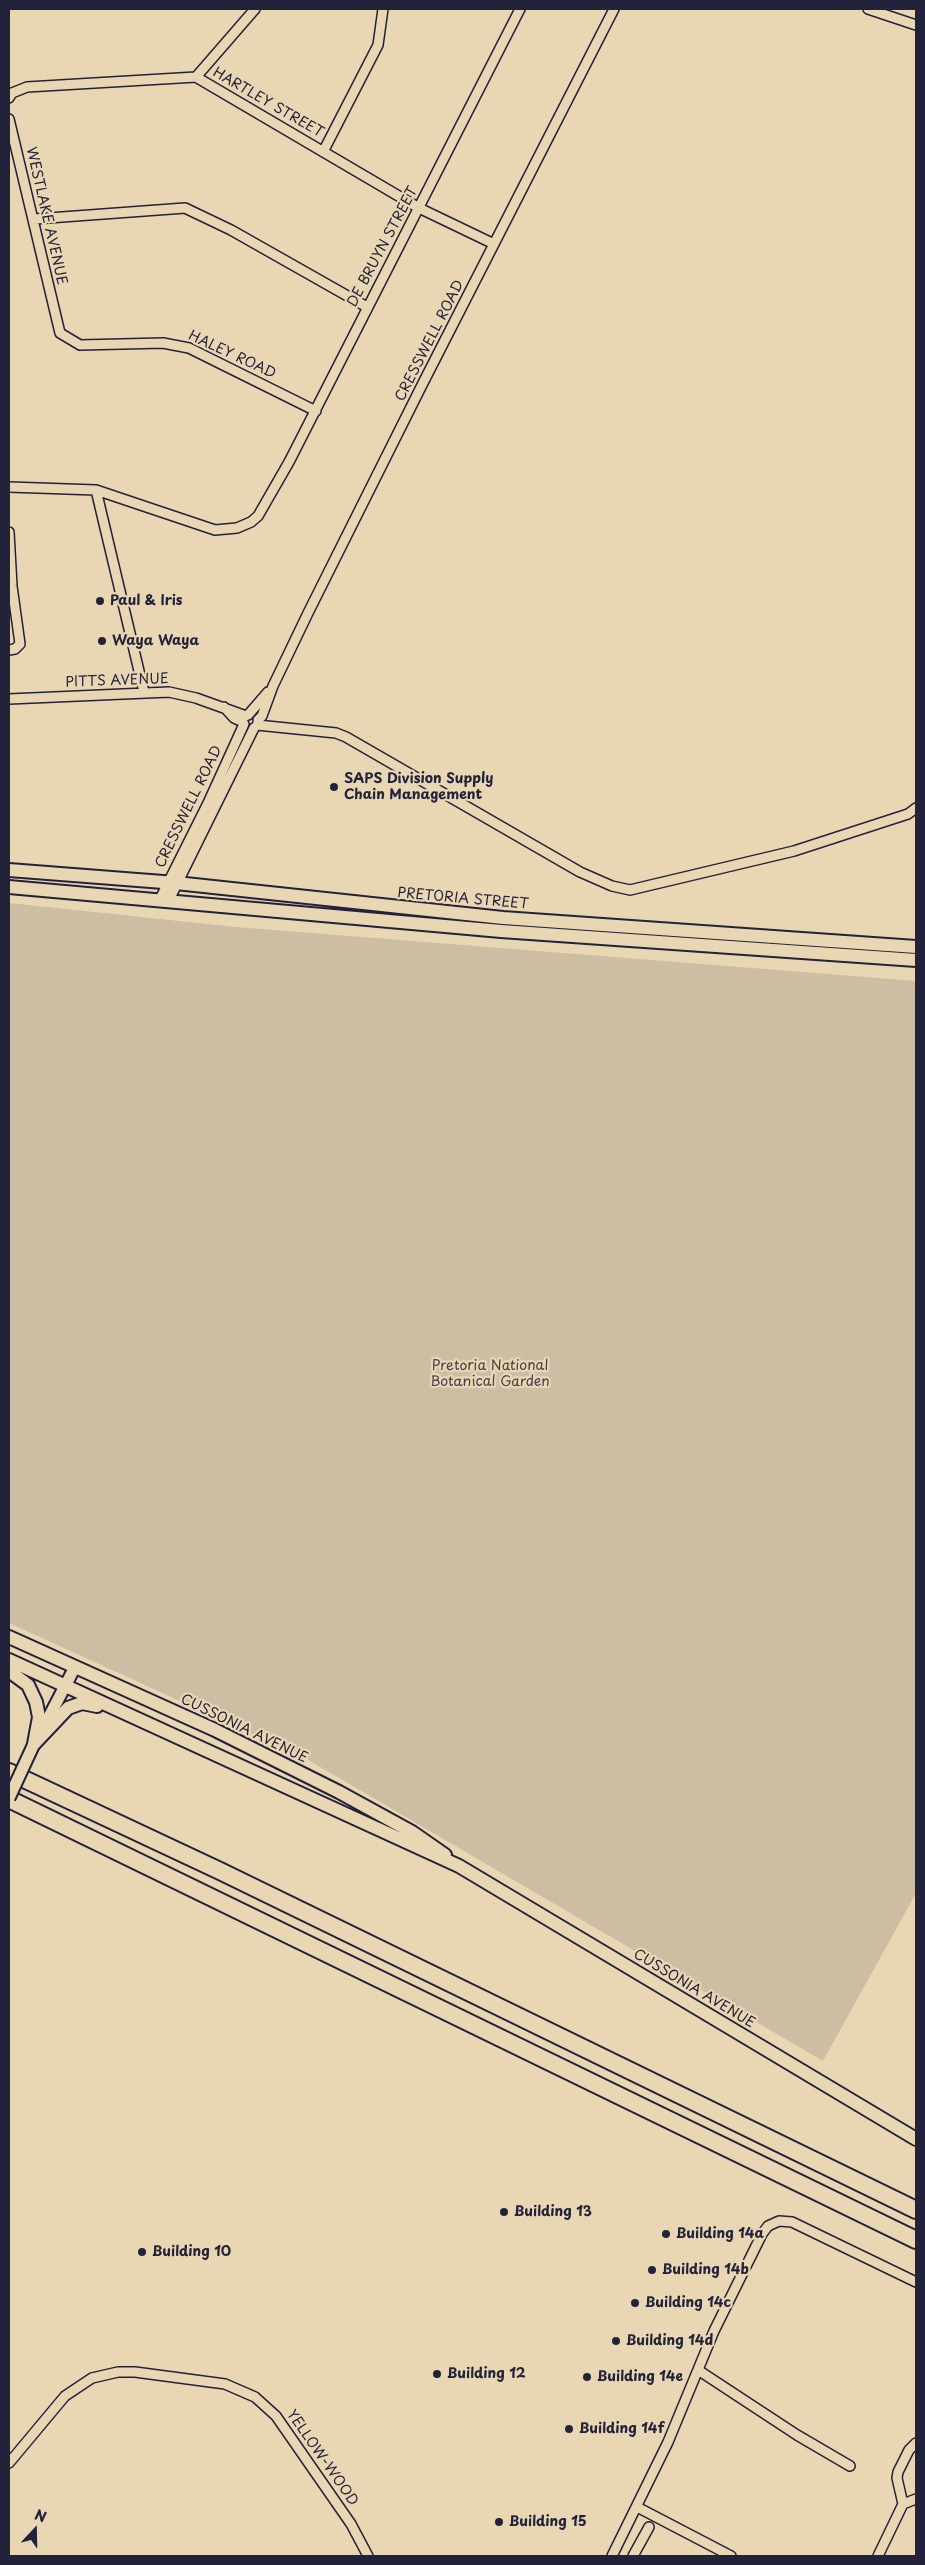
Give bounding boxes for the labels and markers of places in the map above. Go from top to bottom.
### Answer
place label: Paul & Iris [110,593,183,609]
marker: Paul & Iris [94,595,106,607]
place label: Waya Waya [112,633,199,649]
marker: Waya Waya [96,635,108,647]
place label: SAPS Division Supply Chain Management [344,771,493,804]
marker: SAPS Division Supply Chain Management [328,781,340,793]
place label: Building 13 [514,2204,592,2220]
marker: Building 13 [498,2206,510,2218]
place label: Building 14a [676,2226,764,2242]
marker: Building 14a [660,2228,672,2240]
place label: Building 10 [152,2244,231,2260]
marker: Building 10 [136,2246,148,2258]
place label: Building 14b [662,2262,749,2278]
marker: Building 14b [646,2264,658,2276]
place label: Building 14c [645,2295,731,2311]
marker: Building 14c [629,2297,641,2309]
place label: Building 14d [626,2333,713,2349]
marker: Building 14d [610,2335,622,2347]
place label: Building 12 [447,2366,526,2382]
marker: Building 12 [431,2368,443,2380]
place label: Building 14e [597,2369,683,2385]
marker: Building 14e [581,2371,593,2383]
place label: Building 14f [579,2421,664,2437]
marker: Building 14f [563,2423,575,2435]
place label: Building 15 [509,2514,587,2530]
marker: Building 15 [493,2516,505,2528]

